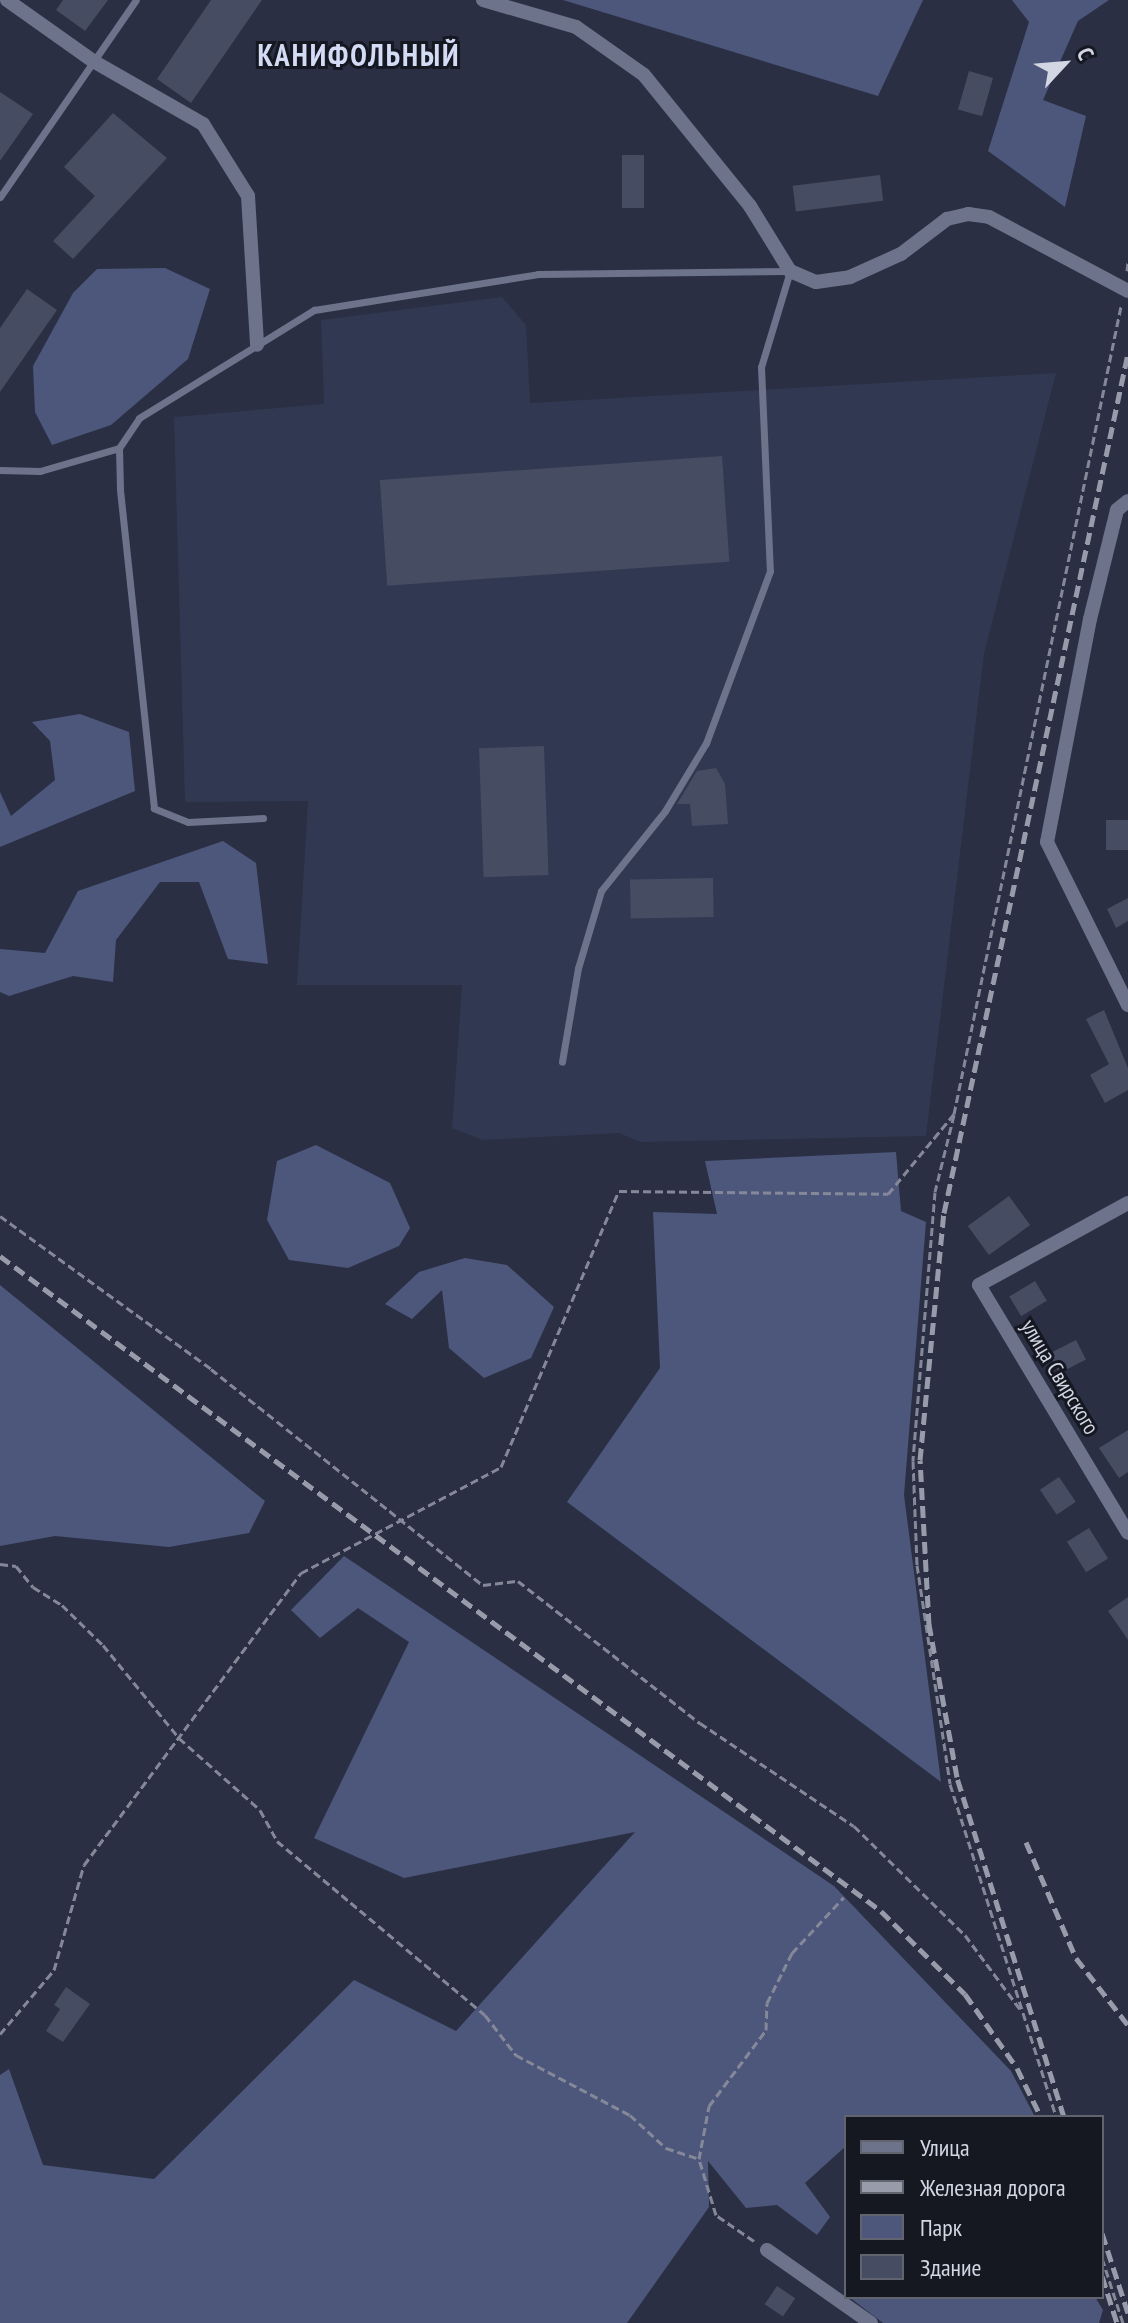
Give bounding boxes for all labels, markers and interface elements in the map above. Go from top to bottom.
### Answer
north arrow [1024,24,1104,104]
district label: КАНИФОЛЬНЫЙ [258,37,460,73]
text: С [1071,43,1100,64]
street label: улица Свирского [1015,1315,1105,1439]
legend [844,2115,1104,2299]
text: Улица [920,2132,970,2163]
text: Железная дорога [920,2172,1066,2203]
text: Парк [920,2212,962,2243]
text: Здание [920,2252,981,2283]

